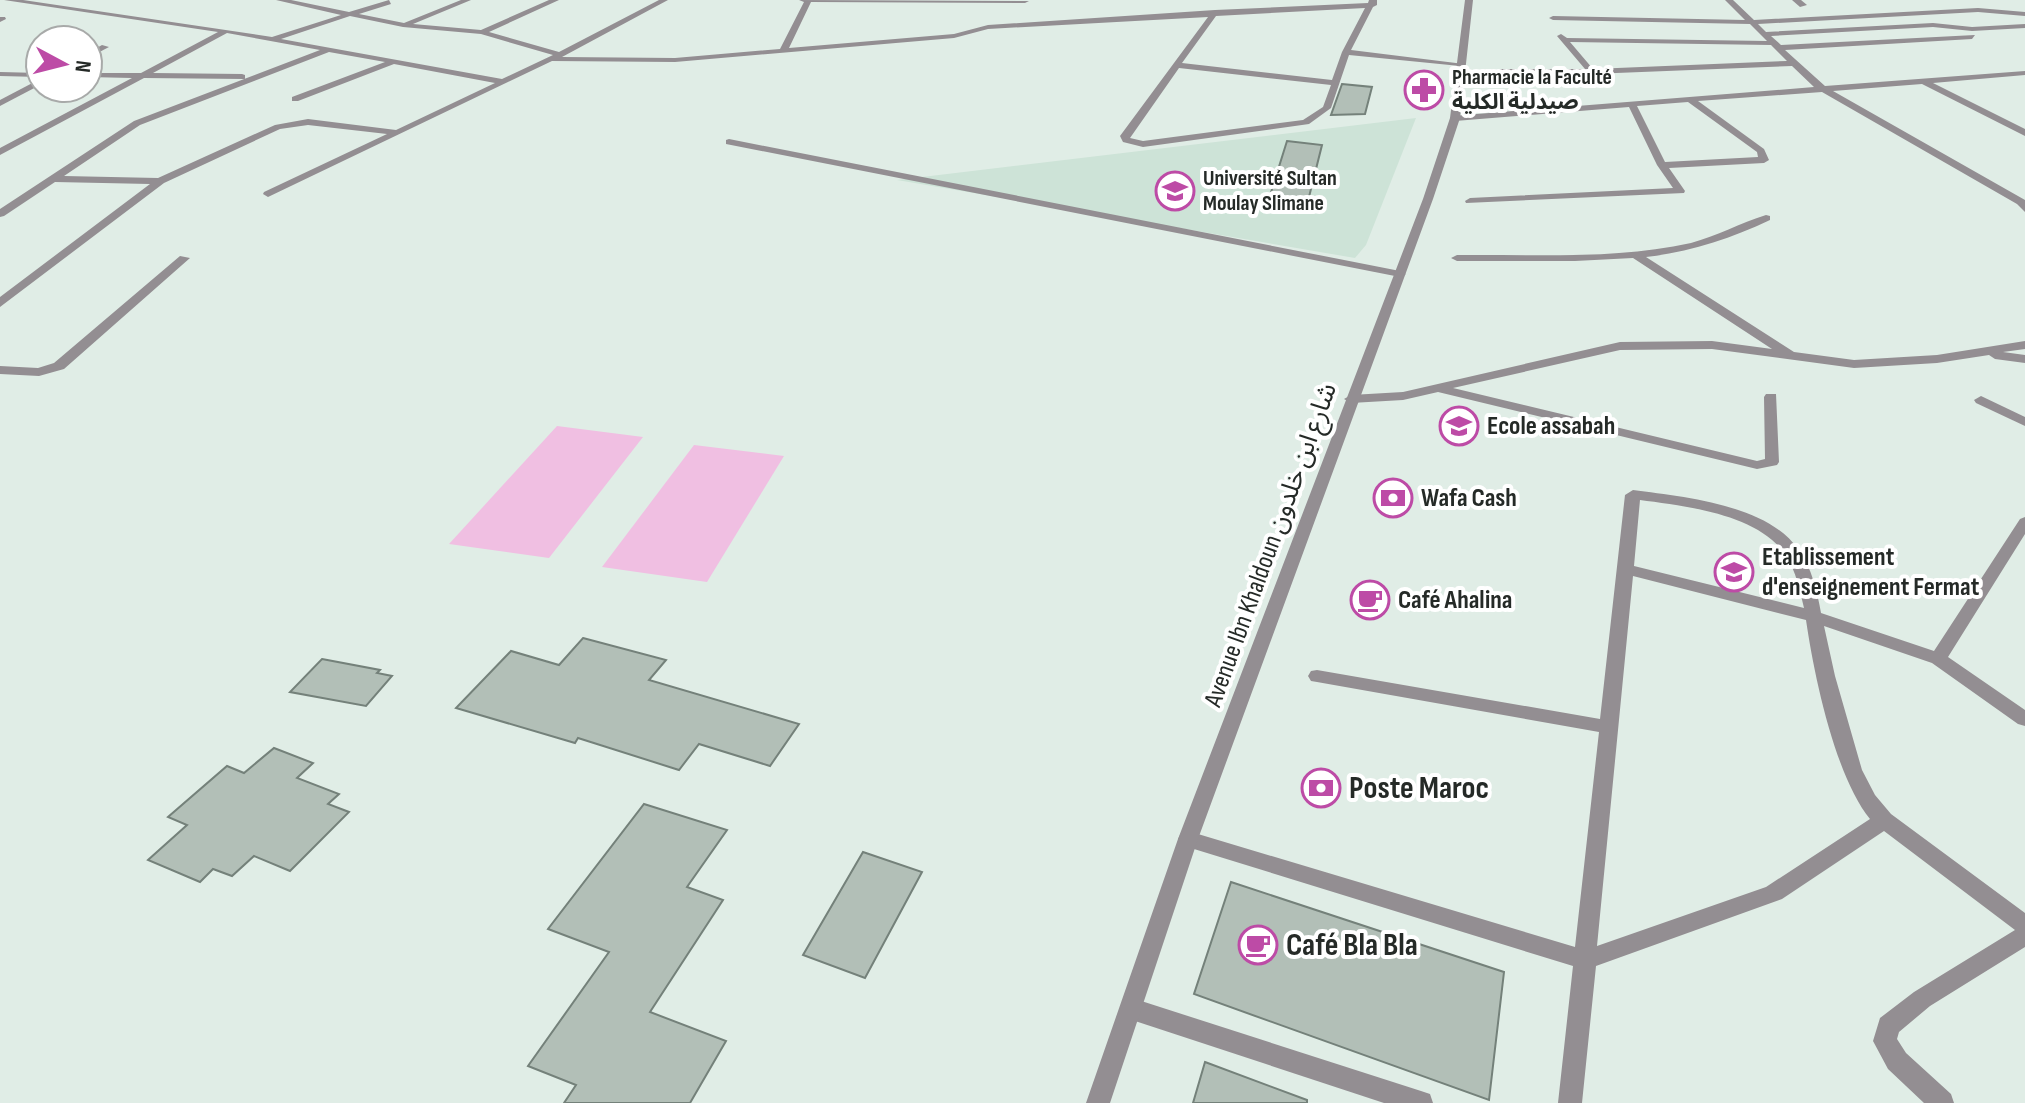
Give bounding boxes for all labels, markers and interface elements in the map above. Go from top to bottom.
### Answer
north arrow [24,24,104,104]
text: N [68,59,96,74]
place label: Pharmacie la Faculté صيدلية الكلية [1452,64,1612,116]
pharmacy icon: Pharmacie la Faculté صيدلية الكلية [1403,69,1445,111]
place label: Université Sultan Moulay Slimane [1203,165,1337,217]
school or university icon: Université Sultan Moulay Slimane [1154,170,1196,212]
street label: Avenue Ibn Khaldoun شارع ابن خلدون [1198,379,1346,713]
school or university icon: Ecole assabah [1438,405,1480,447]
place label: Ecole assabah [1487,411,1615,442]
bank icon: Wafa Cash [1372,477,1414,519]
place label: Wafa Cash [1421,483,1517,514]
place label: Etablissement d'enseignement Fermat [1762,542,1980,603]
school or university icon: Etablissement d'enseignement Fermat [1713,551,1755,593]
cafe icon: Café Ahalina [1349,579,1391,621]
place label: Café Ahalina [1398,585,1512,616]
bank icon: Poste Maroc [1300,767,1342,809]
place label: Poste Maroc [1349,769,1489,808]
cafe icon: Café Bla Bla [1237,924,1279,966]
place label: Café Bla Bla [1286,926,1418,965]

